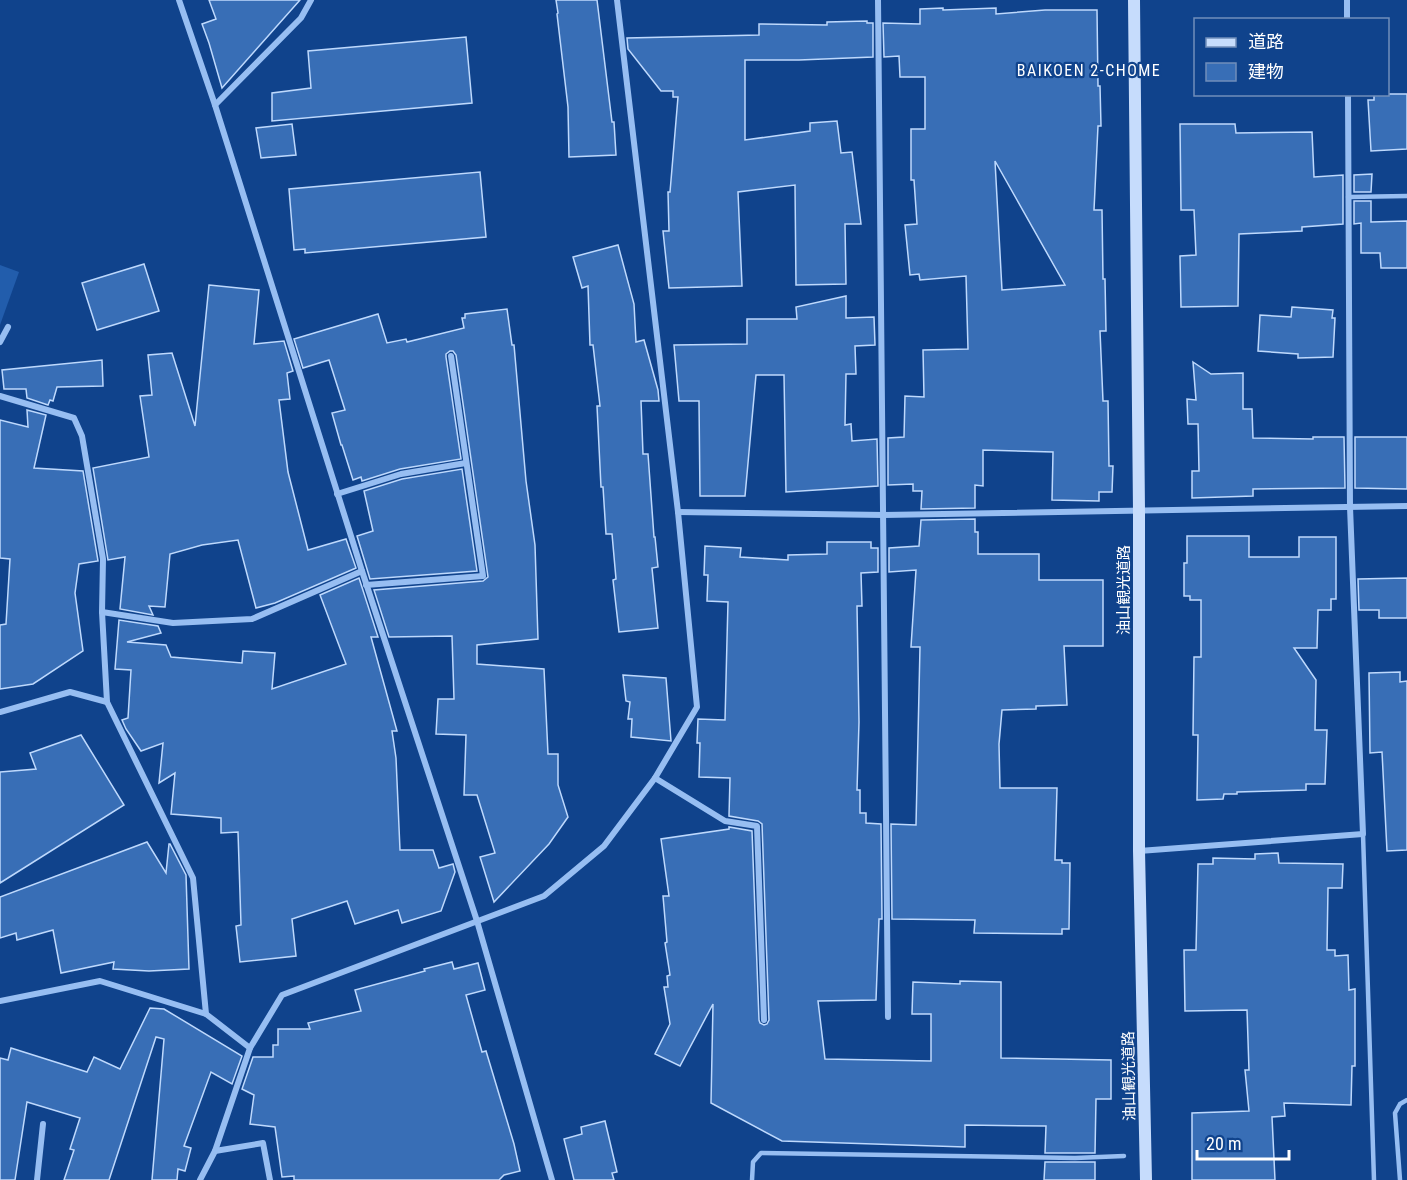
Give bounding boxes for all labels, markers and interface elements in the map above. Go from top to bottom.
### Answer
legend [1194,18,1389,96]
text: 道路 [1248,31,1284,52]
district label: BAIKOEN 2-CHOME [1017,61,1161,80]
text: 建物 [1248,61,1284,82]
street label: 油山観光道路 [1115,545,1133,635]
street label: 油山観光道路 [1119,1031,1139,1121]
scale bar [1197,1123,1288,1161]
text: 20 m [1206,1133,1241,1154]

